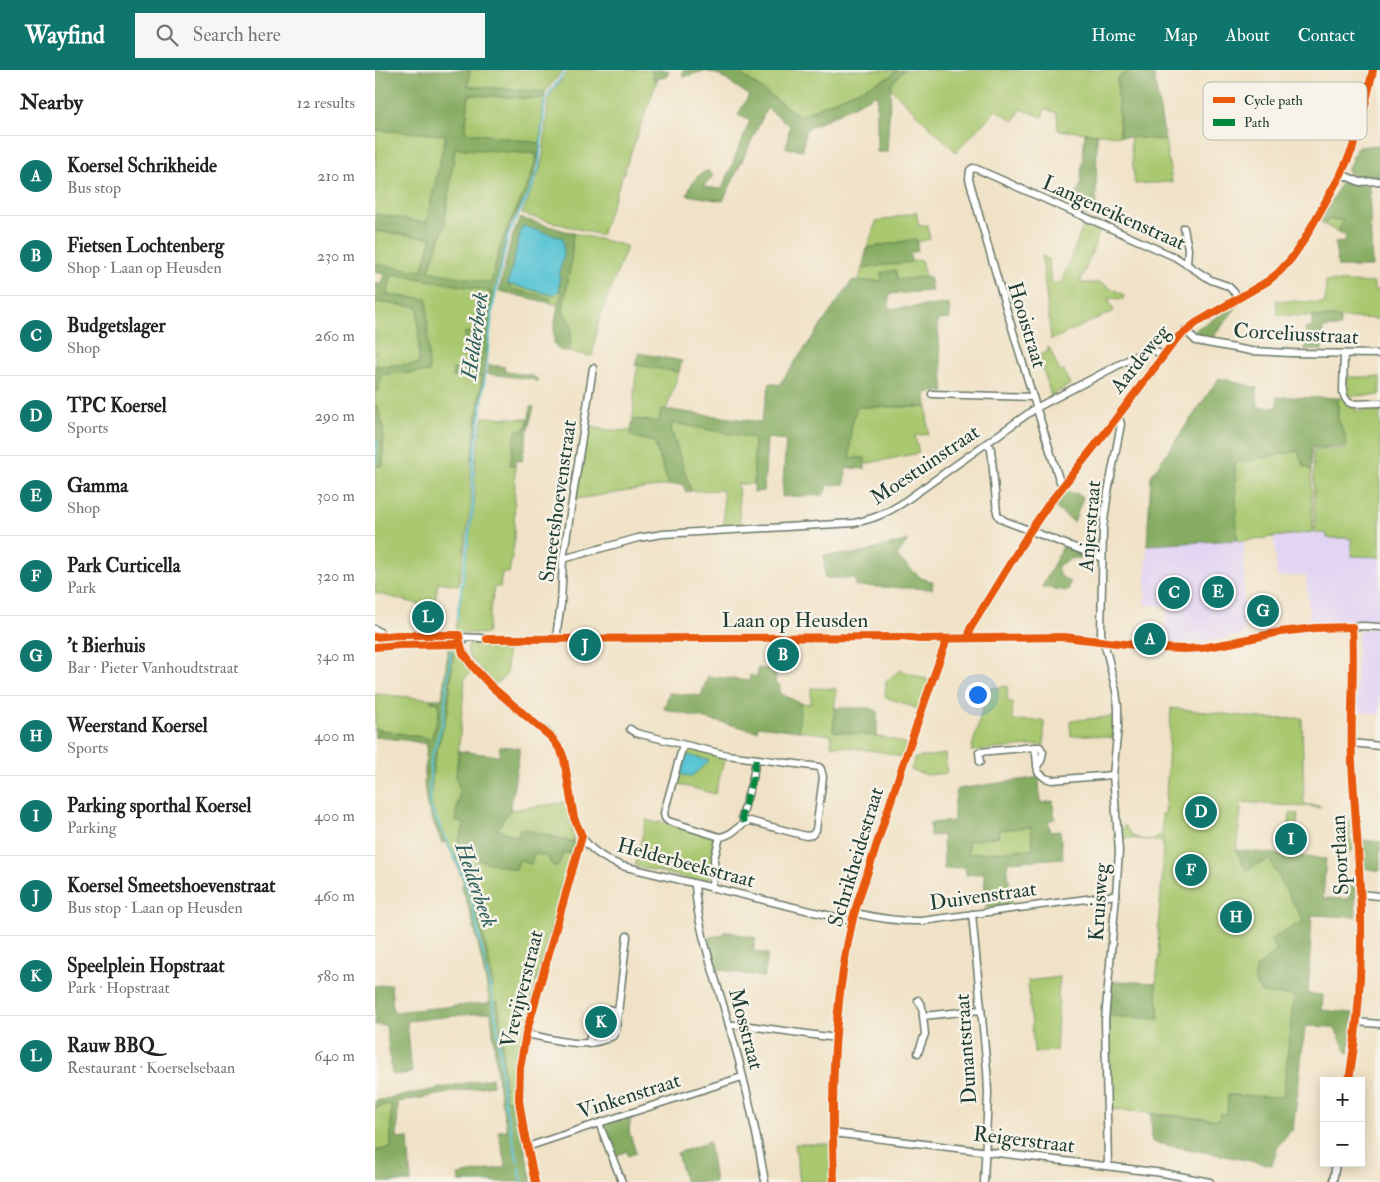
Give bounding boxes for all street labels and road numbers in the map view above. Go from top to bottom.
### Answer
street label: Langeneikenstraat [1038,169,1190,257]
street label: Hooistraat [1001,279,1053,371]
street label: Corceliusstraat [1233,317,1359,351]
street label: Aardeweg [1103,319,1176,400]
street label: Smeetshoevenstraat [533,418,583,584]
street label: Moestuinstraat [865,418,985,511]
street label: Anjerstraat [1072,479,1107,574]
street label: Laan op Heusden [722,607,868,634]
street label: Schrikheidestraat [822,784,890,930]
street label: Sportlaan [1324,814,1356,896]
street label: Helderbeekstraat [614,832,758,894]
street label: Kruisweg [1083,861,1115,942]
street label: Duivenstraat [928,875,1038,917]
street label: Vrevijverstraat [494,927,550,1051]
street label: Mosstraat [722,985,770,1073]
street label: Dunantstraat [949,993,983,1105]
street label: Vinkenstraat [574,1067,684,1125]
street label: Reigerstraat [972,1120,1076,1160]

